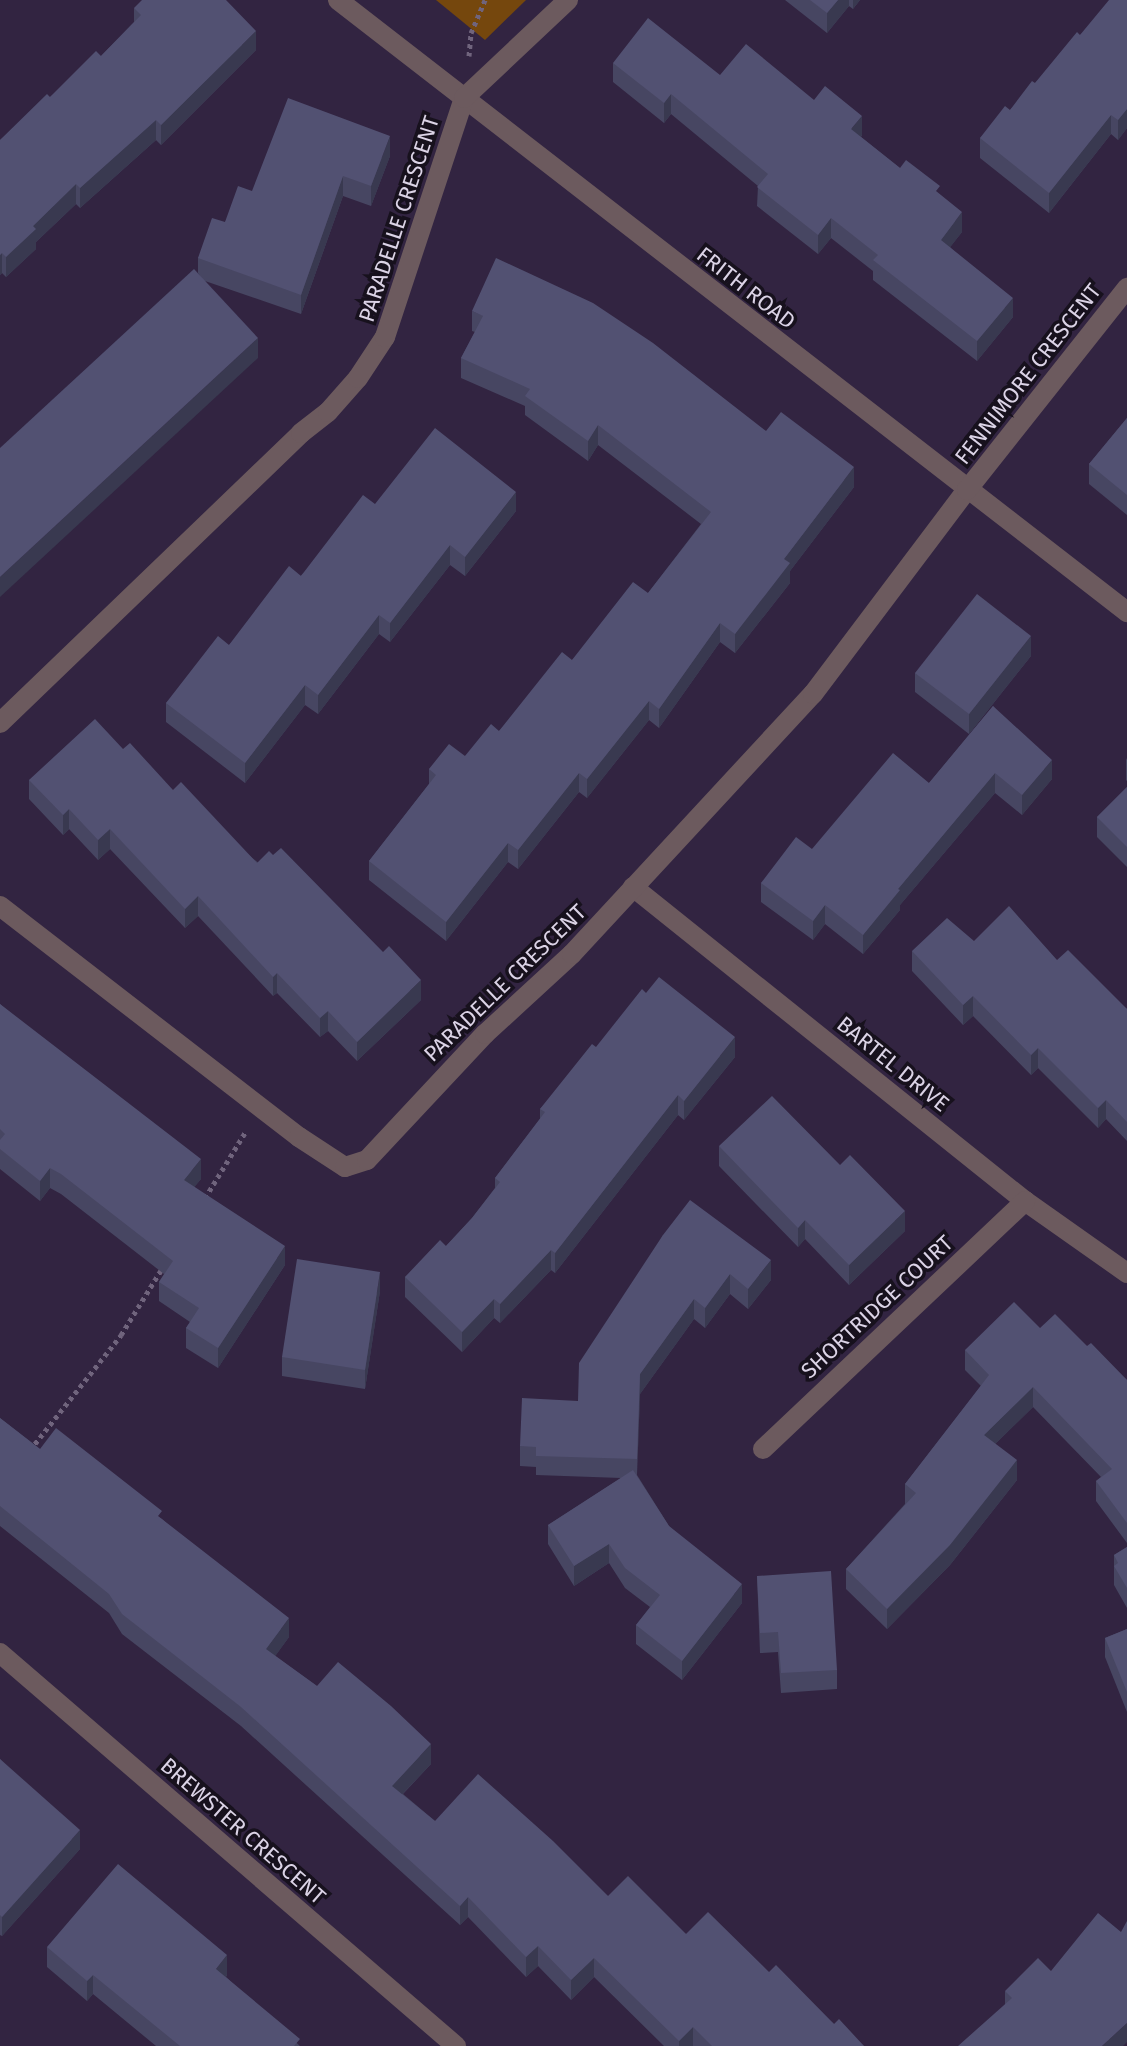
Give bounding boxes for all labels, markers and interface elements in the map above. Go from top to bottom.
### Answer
street label: PARADELLE CRESCENT [353,113,445,325]
street label: FRITH ROAD [692,241,800,335]
street label: FENNIMORE CRESCENT [949,278,1107,470]
street label: PARADELLE CRESCENT [418,899,592,1067]
street label: BARTEL DRIVE [832,1011,954,1117]
street label: SHORTRIDGE COURT [796,1230,958,1384]
street label: BREWSTER CRESCENT [155,1752,331,1910]

